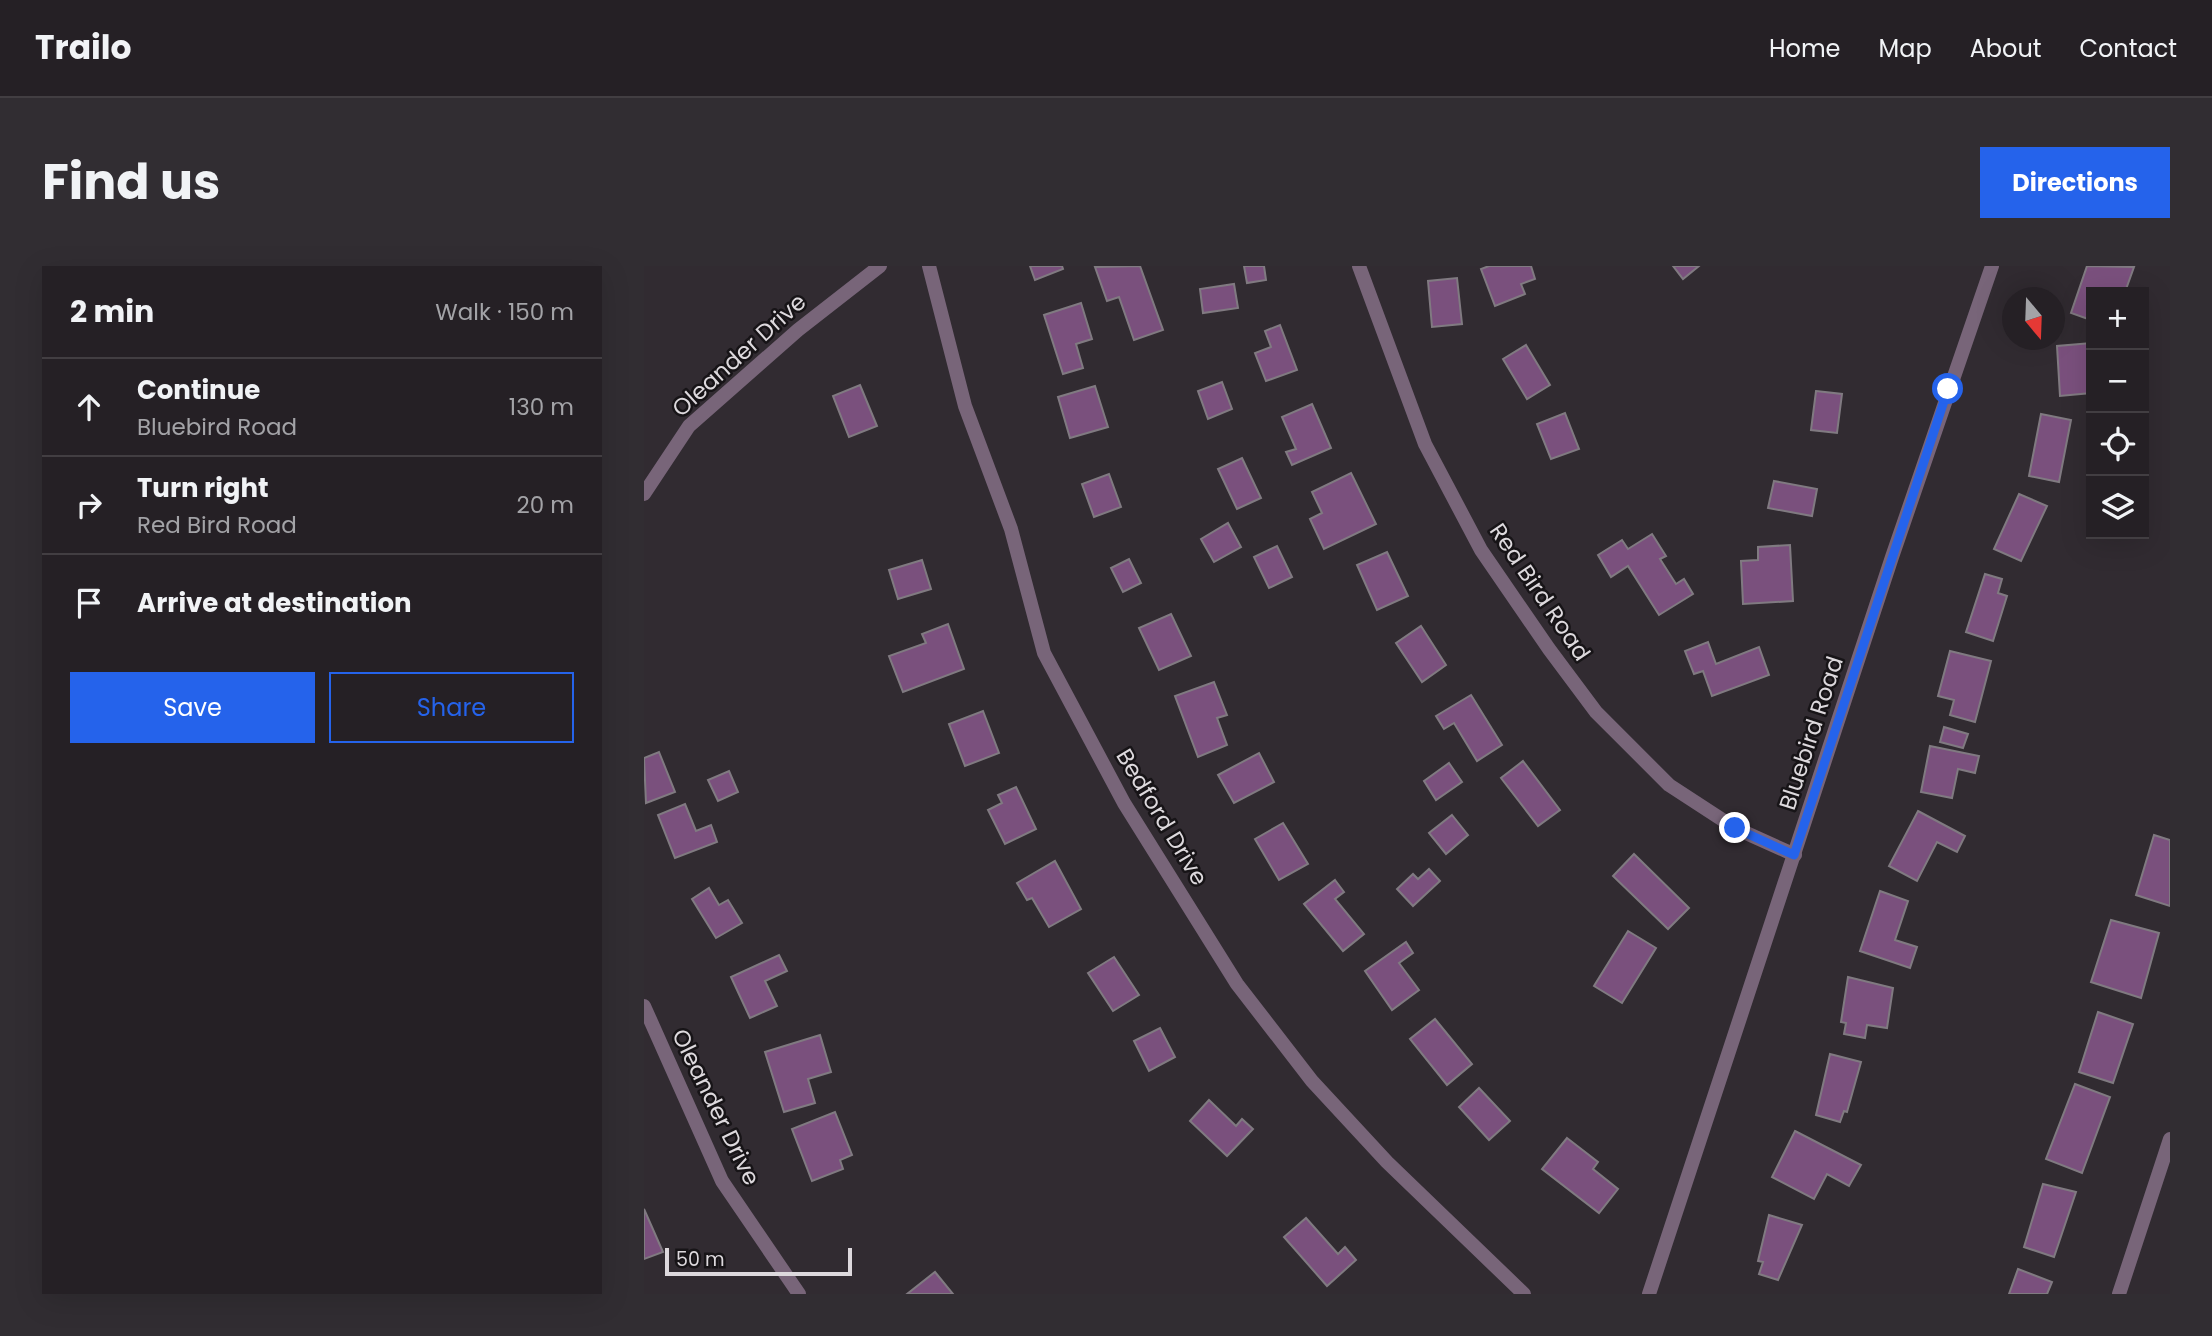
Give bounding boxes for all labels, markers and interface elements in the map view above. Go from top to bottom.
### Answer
text: Trailo [35,24,132,71]
text: Home [1769,32,1841,65]
text: Map [1879,32,1932,65]
text: About [1970,32,2041,65]
text: Contact [2079,32,2177,65]
button: Directions [1980,147,2170,218]
text: Find us [42,148,220,216]
street label: Oleander Drive [665,286,813,424]
north arrow [2002,287,2065,350]
map controls [2086,287,2149,539]
button: + [2086,287,2149,350]
text: 2 min [70,290,154,333]
text: Walk · 150 m [435,296,574,328]
button: − [2086,350,2149,413]
text: Continue [137,372,260,408]
route start [1932,373,1963,404]
icon: ahead [70,388,108,426]
text: 130 m [509,391,574,423]
text: Bluebird Road [137,411,297,443]
button: locate [2086,413,2149,476]
text: Turn right [137,470,269,506]
button: layers [2086,476,2149,539]
icon: right [70,486,108,524]
text: 20 m [516,489,574,521]
text: Red Bird Road [137,509,297,541]
street label: Red Bird Road [1482,517,1598,667]
icon: arrive [70,584,108,622]
text: Arrive at destination [137,585,412,621]
street label: Bluebird Road [1771,652,1851,814]
button: Save [70,672,315,743]
button: Share [329,672,574,743]
street label: Bedford Drive [1109,743,1215,891]
route end [1719,812,1750,843]
street label: Oleander Drive [664,1023,768,1191]
scale bar [665,1245,852,1277]
text: 50 m [676,1246,725,1273]

